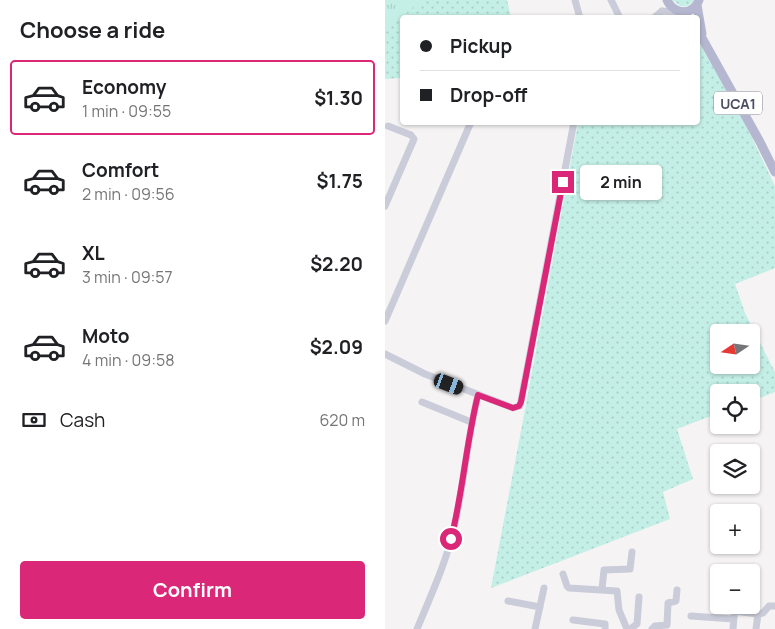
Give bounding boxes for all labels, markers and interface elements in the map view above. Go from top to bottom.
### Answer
text: Choose a ride [20,15,165,45]
text: Pickup [450,33,512,59]
text: Economy [82,74,166,100]
icon: car [22,75,67,120]
text: Drop-off [450,82,527,108]
text: $1.30 [314,85,363,111]
road number: UCA1 [714,92,762,115]
text: 1 min · 09:55 [82,100,171,122]
text: Comfort [82,157,159,183]
icon: car [22,158,67,203]
callout: 2 min [581,164,663,200]
text: $1.75 [316,168,363,194]
route end [552,171,574,193]
text: 2 min [600,171,642,193]
text: 2 min · 09:56 [82,183,175,205]
text: XL [82,240,105,266]
icon: car [22,241,67,286]
text: $2.20 [310,251,363,277]
text: 3 min · 09:57 [82,266,173,288]
text: Moto [82,323,129,349]
icon: car [22,324,67,369]
north arrow [710,324,760,374]
map controls [710,324,760,614]
text: $2.09 [310,334,363,360]
text: 4 min · 09:58 [82,349,174,371]
car [432,372,465,396]
button: locate [710,384,760,434]
icon: cash [20,406,48,434]
text: Cash [60,407,105,433]
text: 620 m [319,409,365,431]
button: layers [710,444,760,494]
button: + [710,504,760,554]
route start [440,528,462,550]
button: Confirm [20,561,365,619]
button: − [710,564,760,614]

